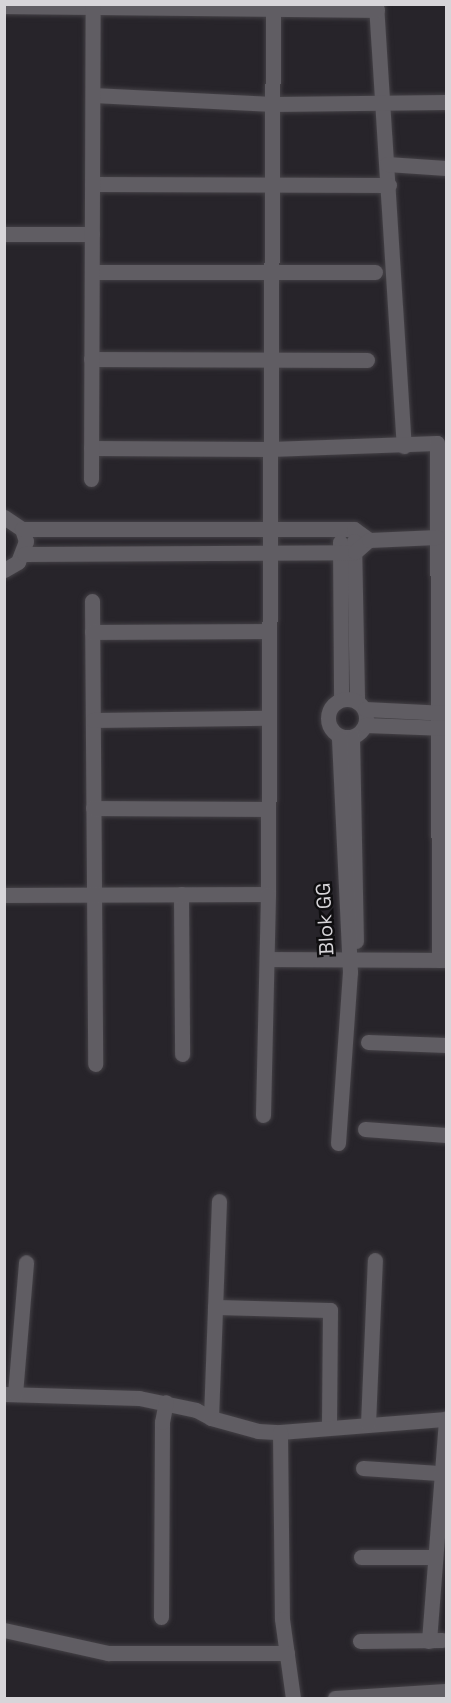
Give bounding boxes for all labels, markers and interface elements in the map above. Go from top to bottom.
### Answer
street label: Blok GG [311,882,339,956]

